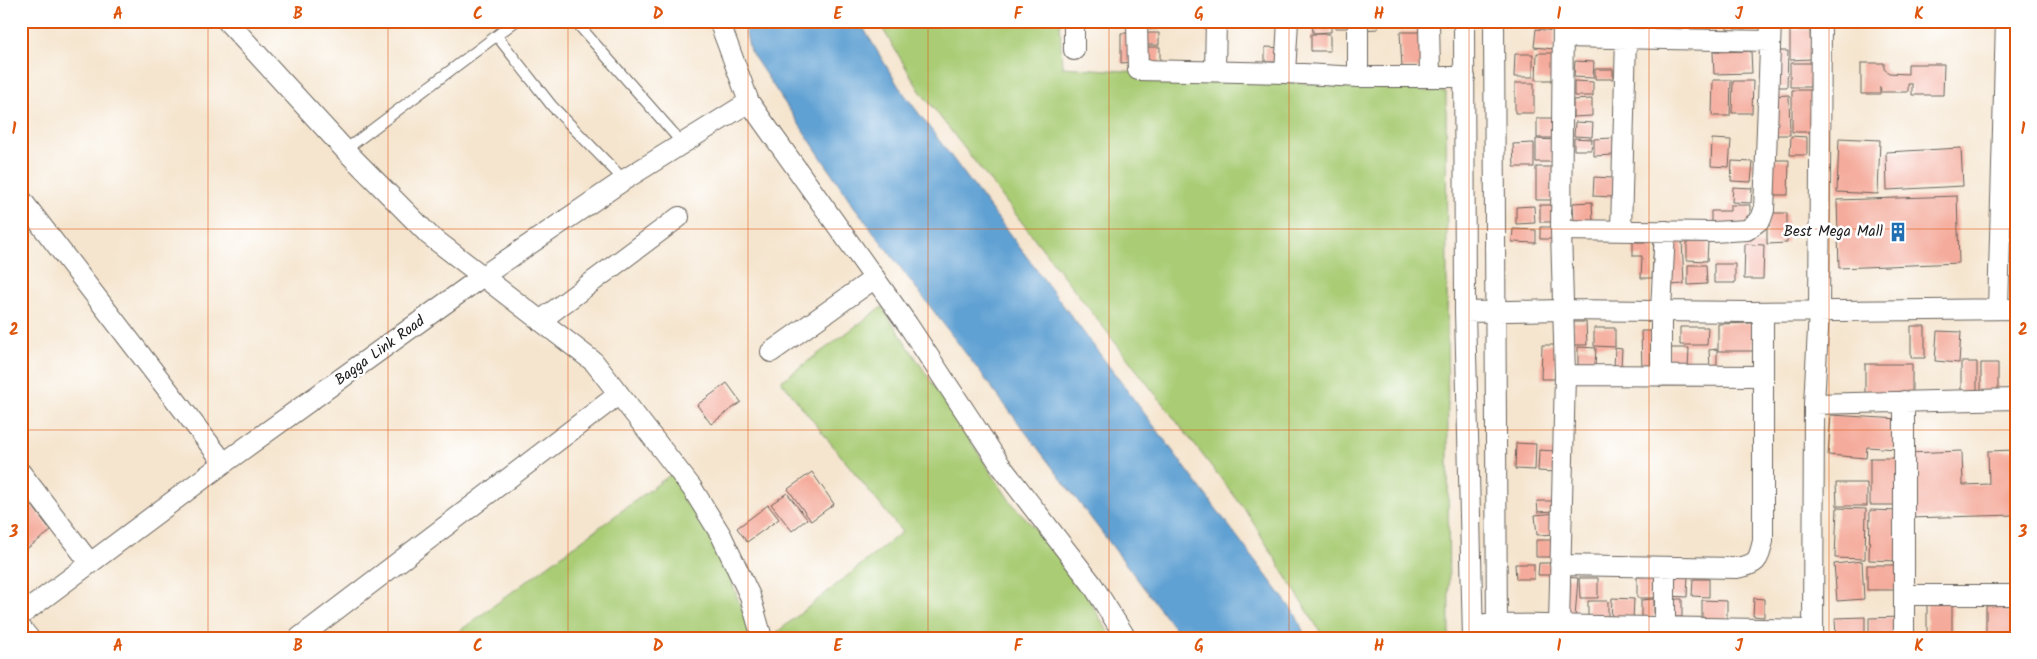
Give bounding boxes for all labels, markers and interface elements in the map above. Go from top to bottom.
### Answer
text: A [113,2,123,27]
text: B [293,2,303,27]
text: C [473,2,483,27]
text: D [653,2,664,27]
text: E [834,2,844,27]
text: F [1014,2,1024,27]
text: G [1194,2,1204,27]
text: H [1374,2,1384,27]
text: I [1557,2,1562,27]
text: J [1735,2,1744,27]
text: K [1914,2,1924,27]
text: 1 [12,117,17,142]
text: 1 [2021,117,2026,142]
place label: Best Mega Mall [1784,220,1883,244]
building icon: Best Mega Mall [1887,221,1909,243]
street label: Bagga Link Road [330,310,431,392]
text: 2 [9,318,19,343]
text: 2 [2018,318,2028,343]
text: 3 [9,520,19,545]
text: 3 [2018,520,2028,545]
text: A [113,634,123,659]
text: B [293,634,303,659]
text: C [473,634,483,659]
text: D [653,634,664,659]
text: E [834,634,844,659]
text: F [1014,634,1024,659]
text: G [1194,634,1204,659]
text: H [1374,634,1384,659]
text: I [1557,634,1562,659]
text: J [1735,634,1744,659]
text: K [1914,634,1924,659]

